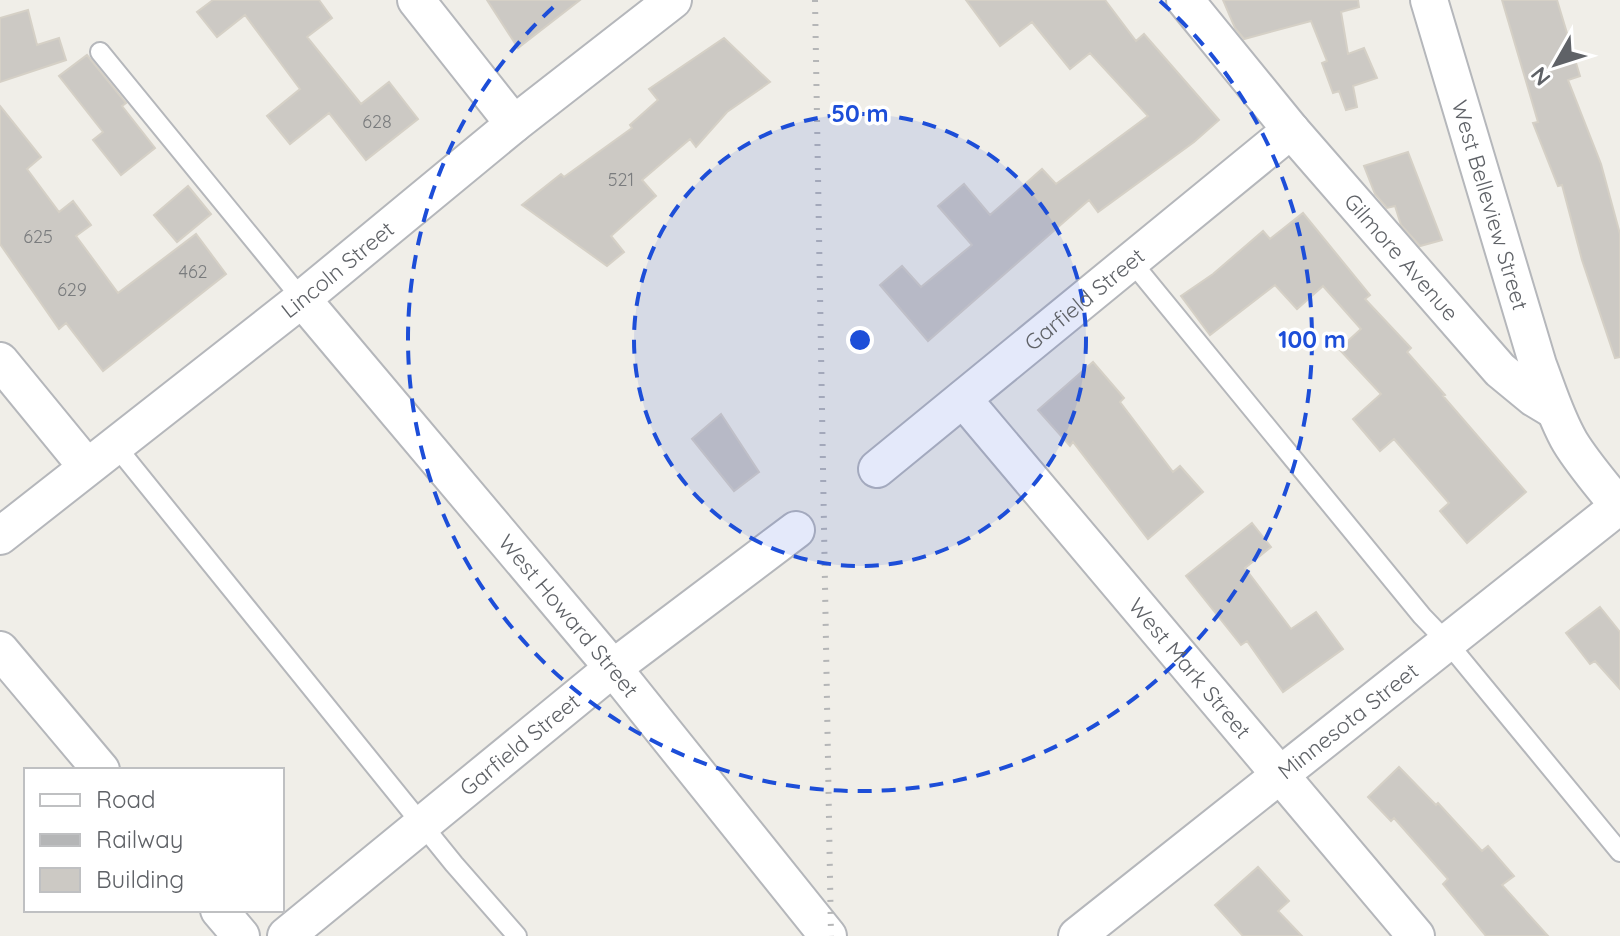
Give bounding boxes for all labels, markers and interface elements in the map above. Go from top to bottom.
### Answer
north arrow [1516,24,1596,104]
text: N [1524,61,1556,92]
street label: West Belleview Street [1446,97,1535,313]
text: 50 m [831,98,889,128]
house number: 628 [362,110,392,133]
house number: 521 [608,168,634,191]
street label: Gilmore Avenue [1338,187,1465,326]
street label: Lincoln Street [275,215,400,324]
house number: 625 [23,225,53,248]
street label: Garfield Street [1019,242,1150,357]
house number: 462 [178,260,208,283]
house number: 629 [57,278,87,301]
text: 100 m [1278,324,1346,354]
centre of rings [846,326,874,354]
street label: West Howard Street [492,529,645,703]
street label: West Mark Street [1123,592,1257,744]
street label: Minnesota Street [1272,657,1424,785]
street label: Garfield Street [454,687,585,802]
legend [24,768,284,912]
text: Road [96,784,156,814]
text: Railway [96,824,183,854]
text: Building [96,864,184,894]

